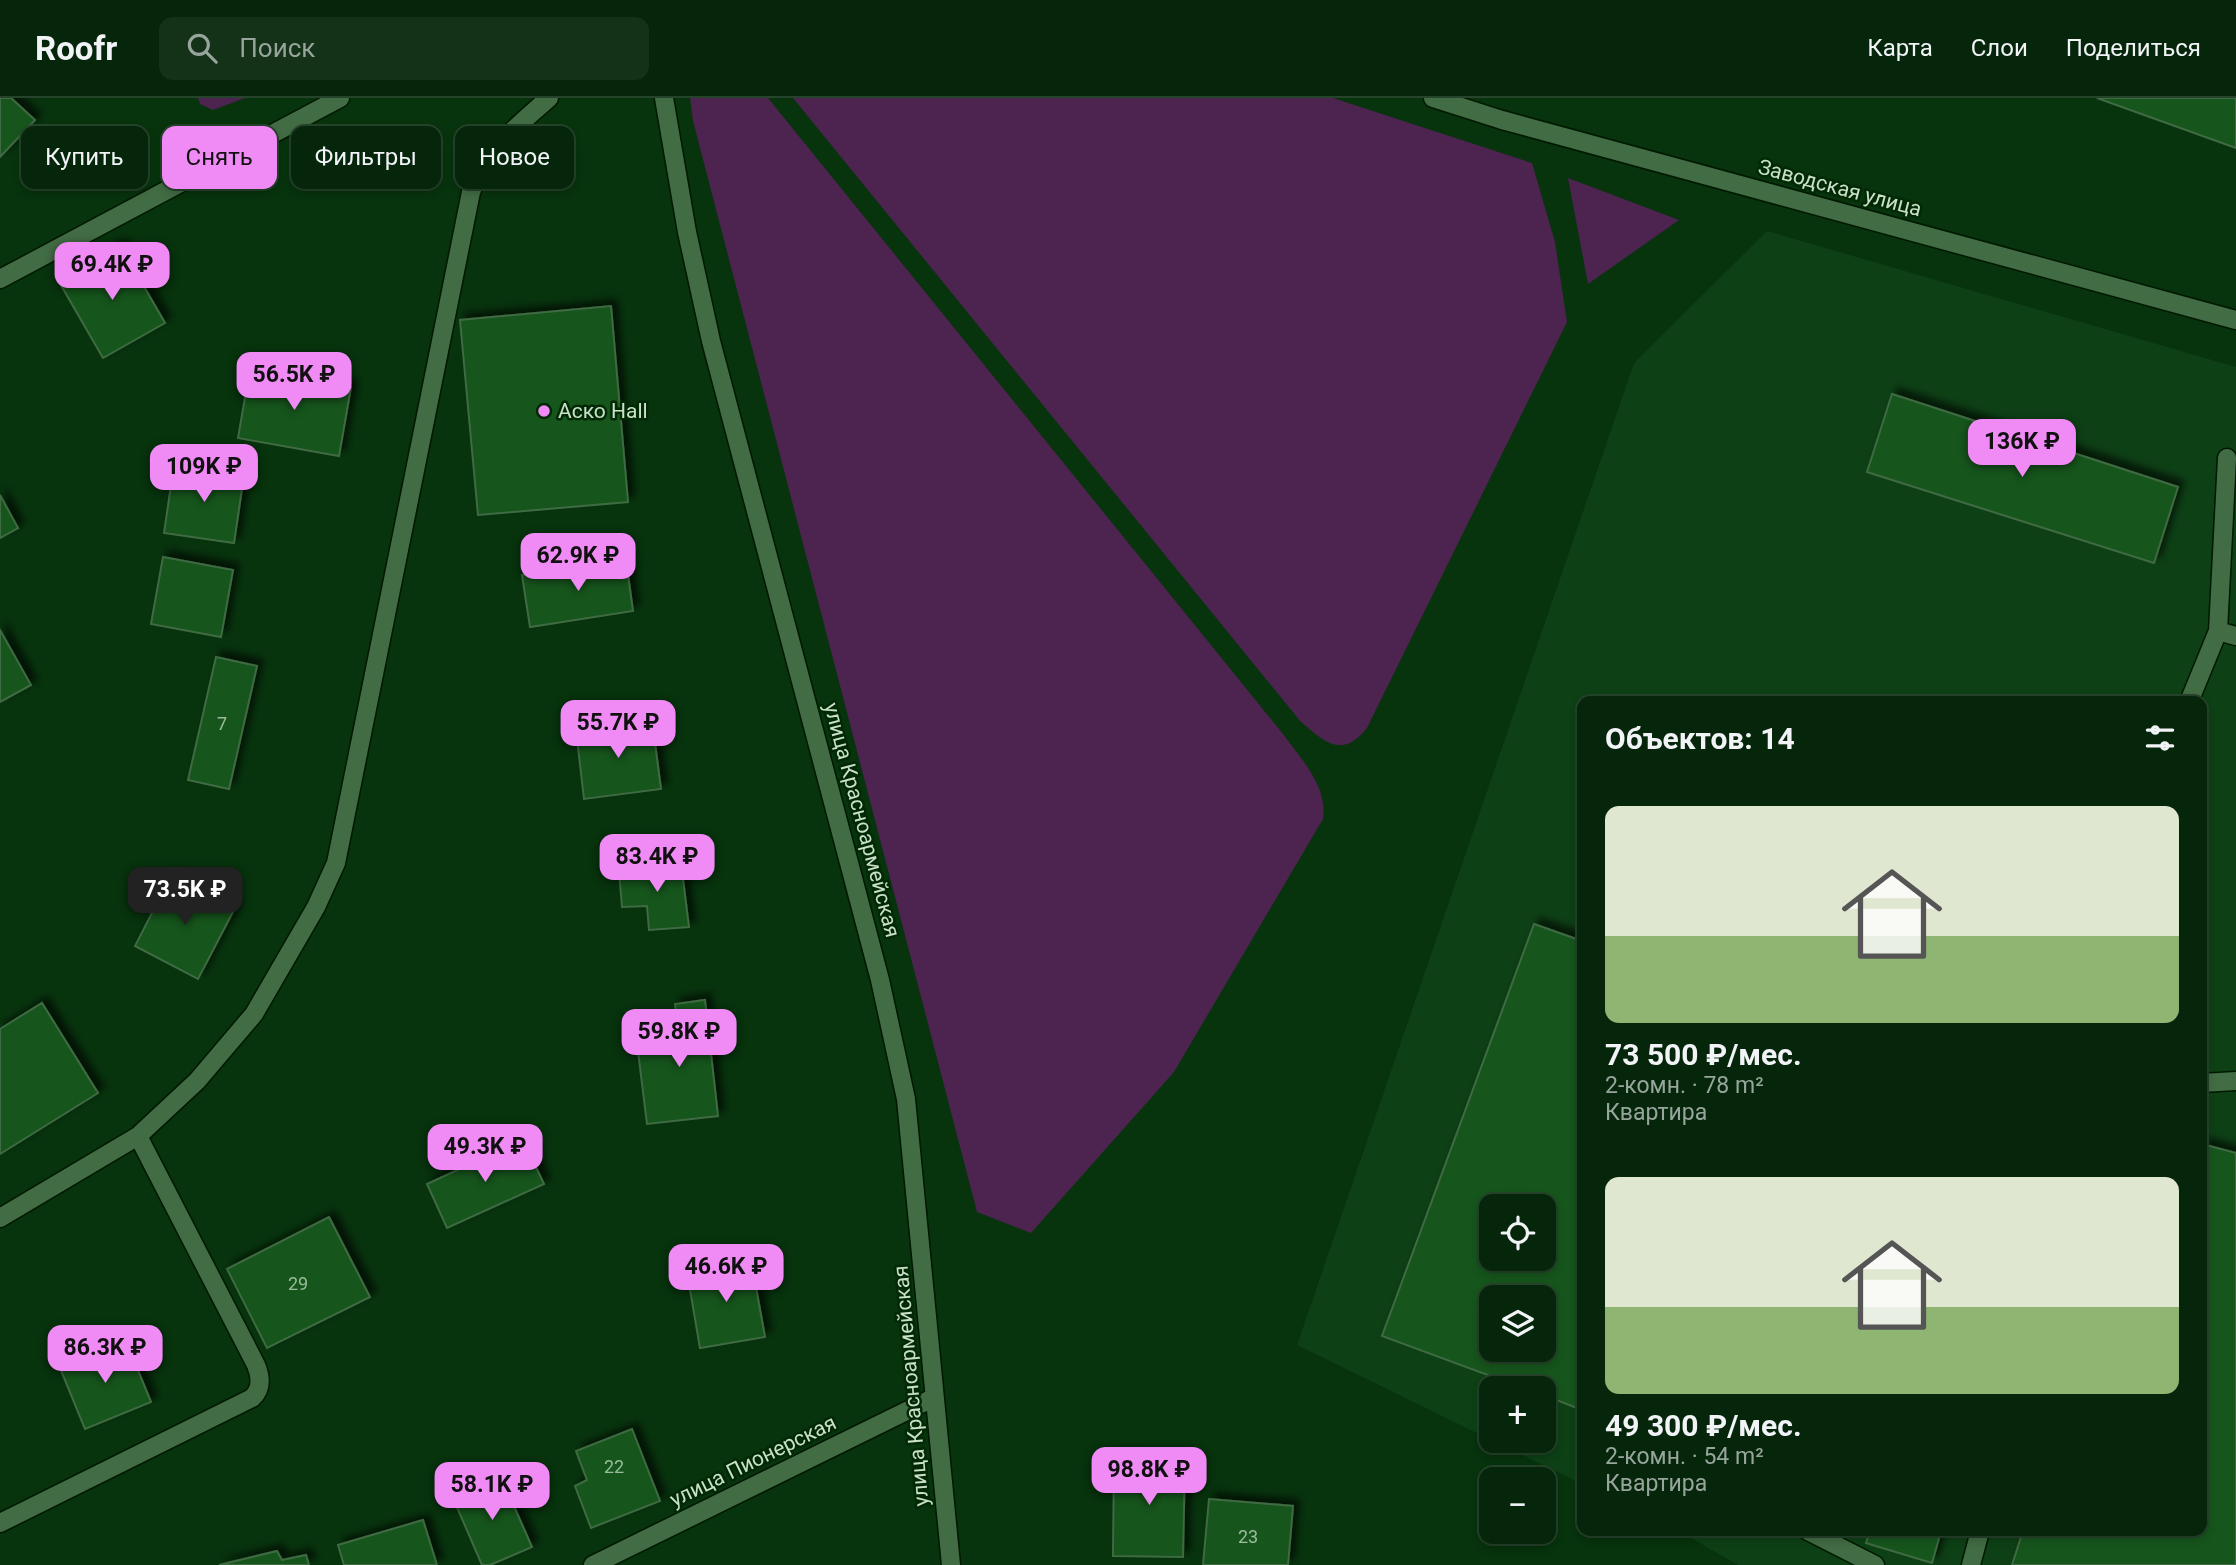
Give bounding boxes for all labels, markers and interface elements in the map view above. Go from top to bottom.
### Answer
search box [159,17,649,80]
text: Roofr [35,29,117,68]
icon: search [183,29,221,67]
text: Поиск [239,33,315,63]
text: Карта [1867,34,1933,62]
text: Слои [1971,34,2028,62]
text: Поделиться [2066,34,2201,62]
chip: Купить [21,126,148,189]
chip: Снять [162,126,277,189]
chip: Фильтры [291,126,441,189]
chip: Новое [455,126,574,189]
street label: Заводская улица [1756,155,1924,221]
pin: 69.4K ₽ [47,242,177,302]
text: 69.4K ₽ [71,251,153,278]
pin: 56.5K ₽ [229,352,359,412]
text: 56.5K ₽ [253,361,335,388]
place label: Аско Hall [558,399,648,423]
marker: Аско Hall [536,403,552,419]
pin: 136K ₽ [1965,420,2079,479]
text: 136K ₽ [1984,428,2060,455]
pin: 109K ₽ [147,444,261,504]
text: 109K ₽ [166,453,242,480]
pin: 62.9K ₽ [513,533,643,593]
text: 62.9K ₽ [537,542,619,569]
pin: 55.7K ₽ [553,700,683,760]
street label: улица Красноармейская [819,700,905,940]
text: 55.7K ₽ [577,709,659,736]
house number: 7 [217,713,227,734]
icon: filters [2141,719,2179,757]
text: Объектов: 14 [1605,721,1795,756]
pin: 83.4K ₽ [592,834,722,894]
text: 83.4K ₽ [616,843,698,870]
icon: home [1829,851,1955,977]
pin: 73.5K ₽ [120,868,250,927]
text: 73.5K ₽ [144,876,226,903]
pin: 59.8K ₽ [614,1010,744,1069]
text: 59.8K ₽ [638,1018,720,1045]
text: 73 500 ₽/мес. [1605,1037,1802,1072]
text: 2-комн. · 78 m² [1605,1072,1764,1099]
text: Квартира [1605,1099,1707,1126]
pin: 49.3K ₽ [420,1124,550,1184]
text: 49.3K ₽ [444,1133,526,1160]
map controls [1479,1194,1556,1544]
button: locate [1479,1194,1556,1271]
icon: home [1829,1222,1955,1348]
pin: 46.6K ₽ [661,1244,791,1304]
text: 46.6K ₽ [685,1253,767,1280]
street label: улица Красноармейская [889,1265,933,1507]
house number: 29 [288,1273,308,1294]
button: layers [1479,1285,1556,1362]
pin: 86.3K ₽ [40,1326,170,1385]
text: 86.3K ₽ [64,1334,146,1361]
button: + [1479,1376,1556,1453]
text: 49 300 ₽/мес. [1605,1408,1802,1443]
street label: улица Пионерская [666,1410,840,1512]
text: 2-комн. · 54 m² [1605,1443,1764,1470]
pin: 98.8K ₽ [1084,1448,1214,1507]
house number: 22 [604,1456,624,1477]
text: 98.8K ₽ [1108,1456,1190,1483]
pin: 58.1K ₽ [427,1462,557,1522]
button: − [1479,1467,1556,1544]
text: Квартира [1605,1470,1707,1497]
text: 58.1K ₽ [451,1471,533,1498]
house number: 23 [1238,1526,1258,1547]

